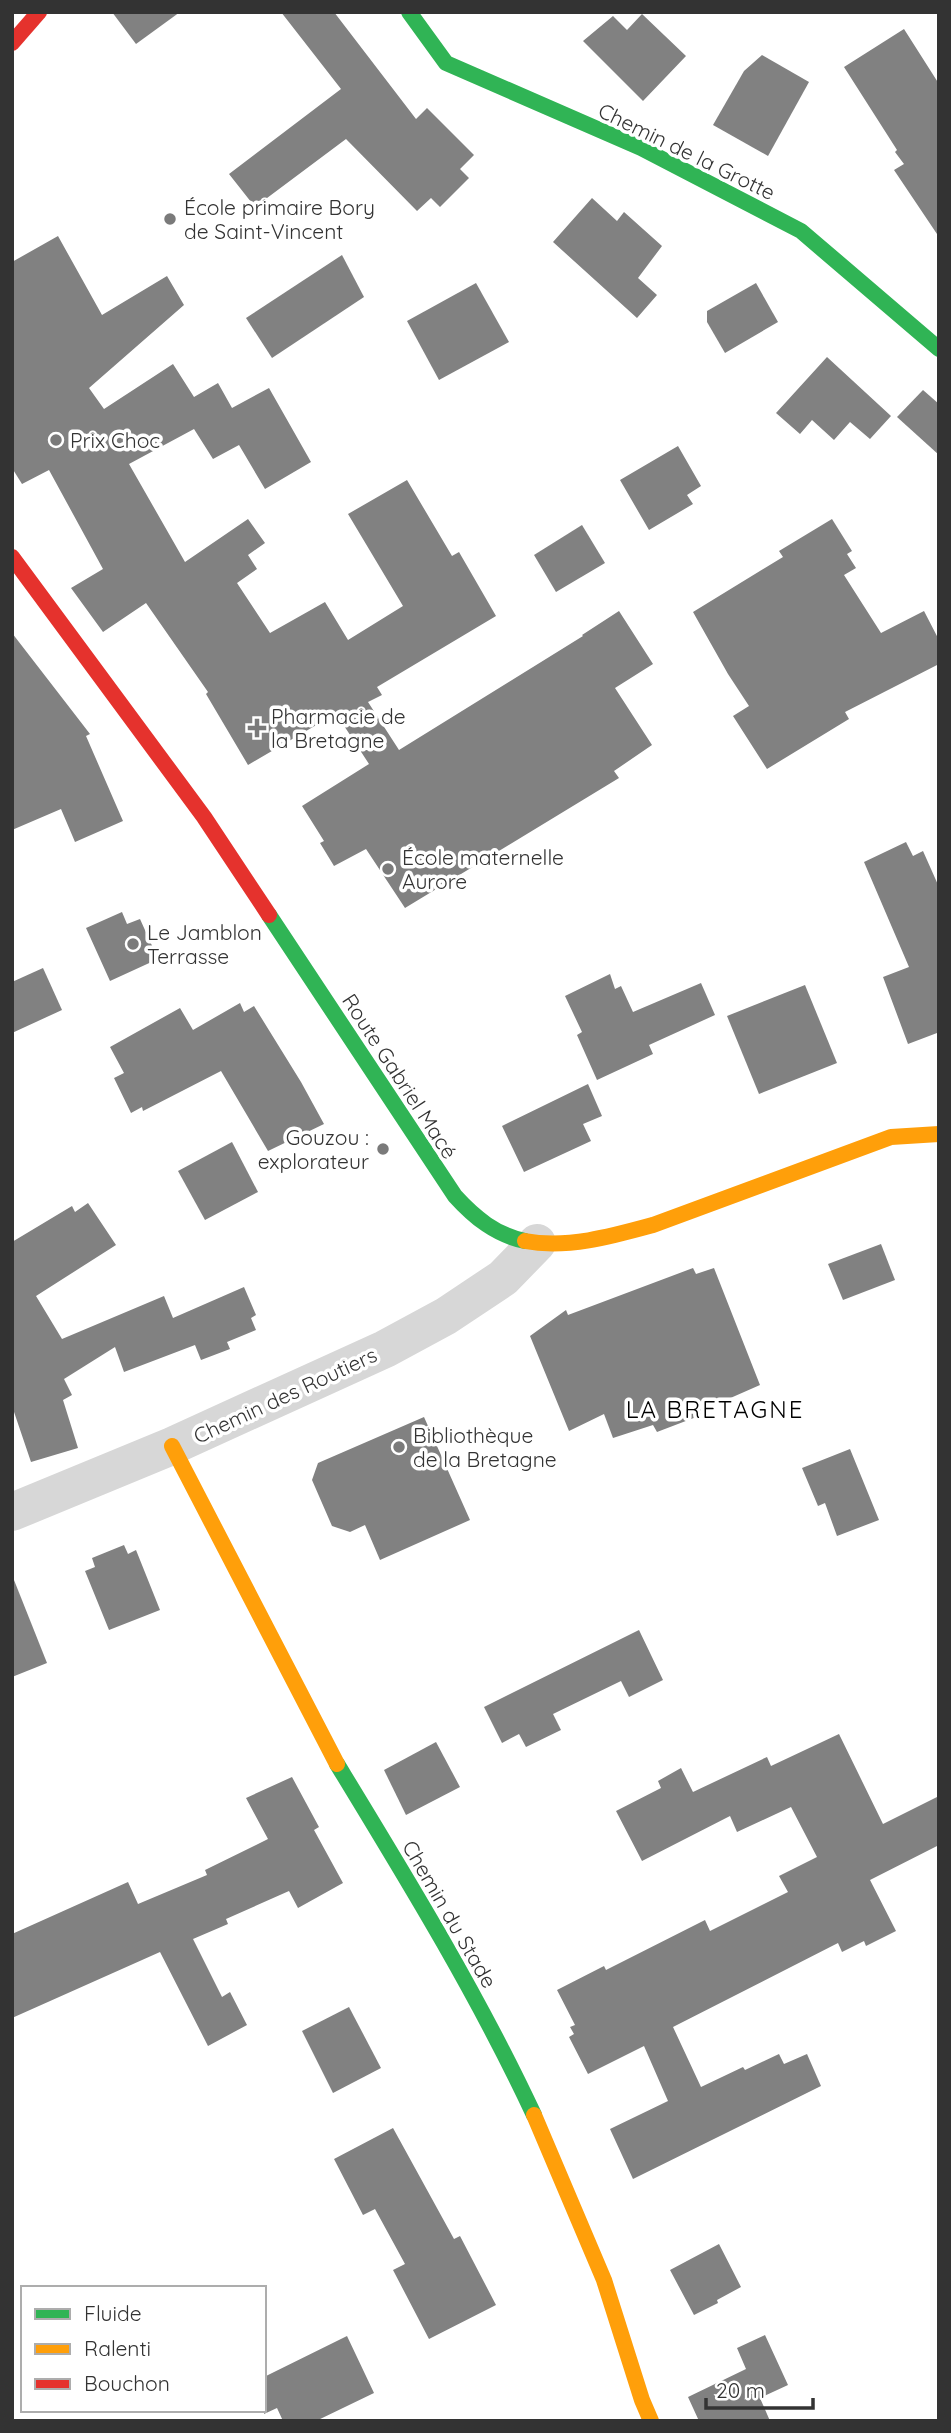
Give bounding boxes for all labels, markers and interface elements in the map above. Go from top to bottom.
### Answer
street label: Chemin de la Grotte [594,97,780,205]
place label: École primaire Bory de Saint-Vincent [184,194,375,244]
marker: École primaire Bory de Saint-Vincent [162,211,178,227]
place label: Prix Choc [70,427,160,453]
marker: Prix Choc [48,432,64,448]
place label: Pharmacie de la Bretagne [271,703,406,753]
marker: Pharmacie de la Bretagne [249,720,265,736]
place label: École maternelle Aurore [402,844,564,894]
marker: École maternelle Aurore [380,861,396,877]
place label: Le Jamblon Terrasse [147,919,262,969]
marker: Le Jamblon Terrasse [125,936,141,952]
street label: Route Gabriel Macé [337,989,463,1163]
place label: Gouzou : explorateur [258,1124,369,1174]
marker: Gouzou : explorateur [375,1141,391,1157]
street label: Chemin des Routiers [189,1341,381,1449]
district label: LA BRETAGNE [626,1394,804,1424]
place label: Bibliothèque de la Bretagne [413,1422,557,1472]
marker: Bibliothèque de la Bretagne [391,1439,407,1455]
street label: Chemin du Stade [397,1836,503,1992]
legend [21,2286,266,2412]
text: Fluide [84,2300,142,2326]
text: Ralenti [84,2335,151,2361]
scale bar [706,2366,813,2410]
text: Bouchon [84,2370,170,2396]
text: 20 m [716,2377,765,2403]

